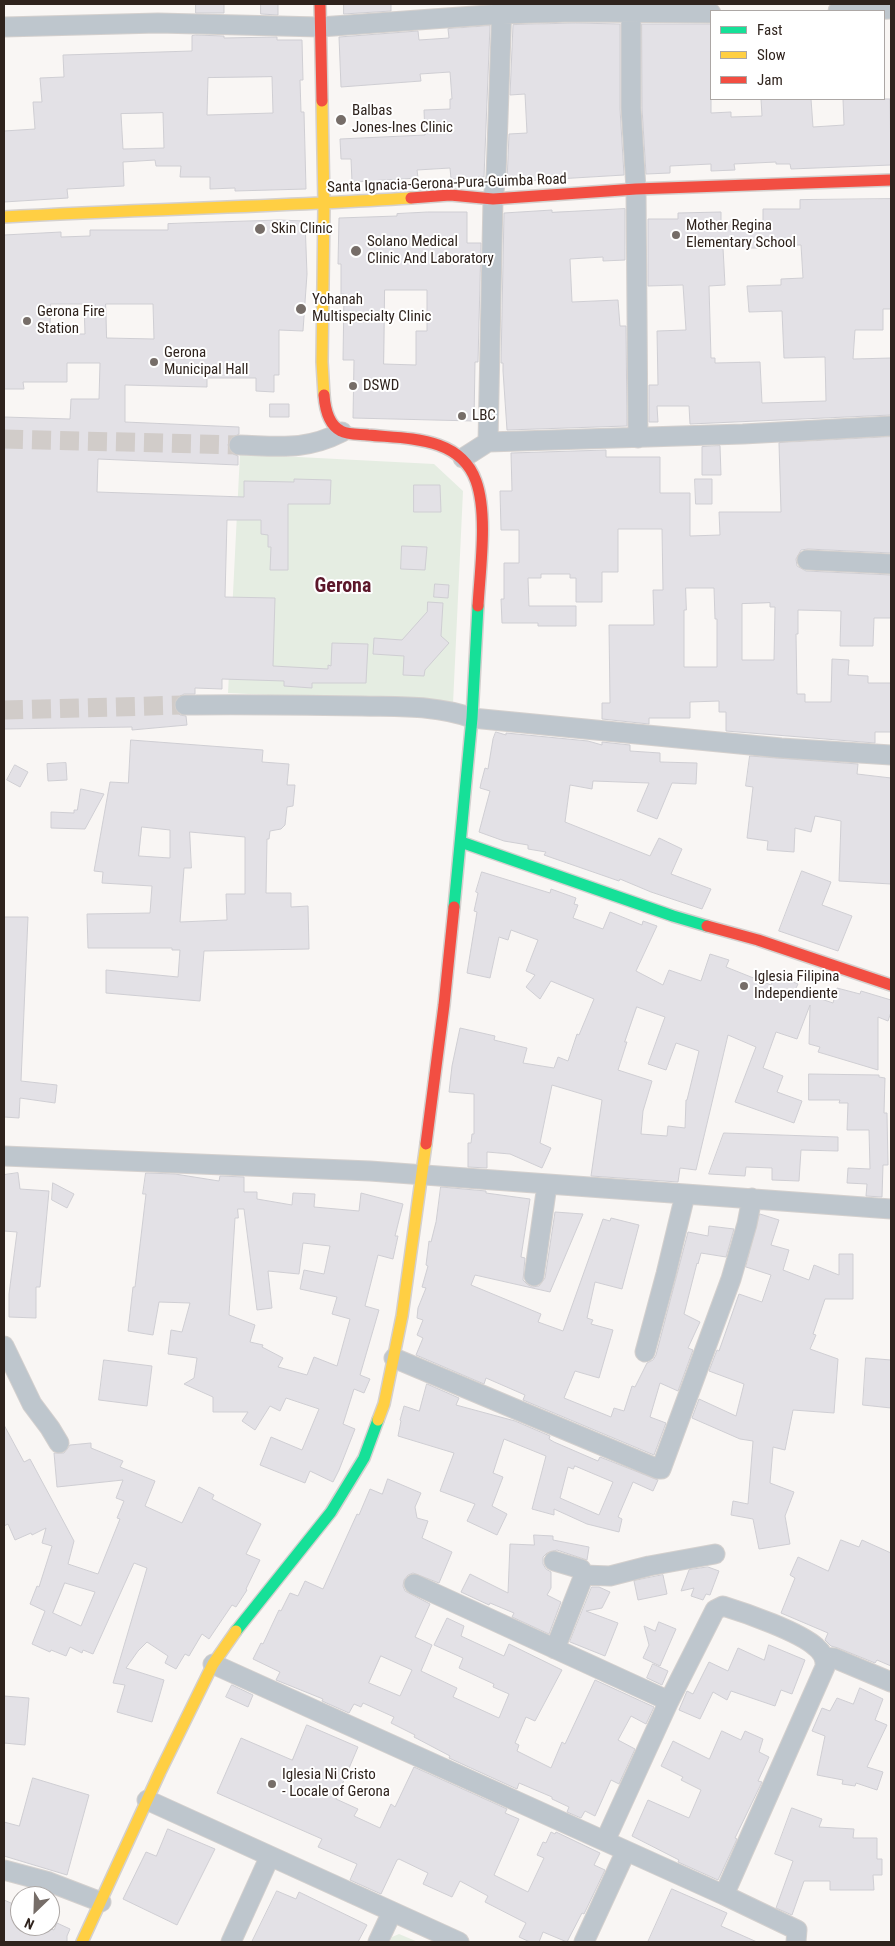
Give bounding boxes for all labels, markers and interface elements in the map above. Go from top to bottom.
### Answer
legend [710,10,885,100]
text: Fast [757,21,782,39]
text: Slow [757,46,786,64]
text: Jam [757,71,783,89]
place label: Balbas Jones-Ines Clinic [352,102,453,137]
marker: Balbas Jones-Ines Clinic [334,113,348,127]
street label: Santa Ignacia-Gerona-Pura-Guimba Road [327,171,567,197]
place label: Mother Regina Elementary School [686,217,796,252]
place label: Skin Clinic [271,220,333,238]
marker: Skin Clinic [253,222,267,236]
marker: Mother Regina Elementary School [670,229,682,241]
place label: Solano Medical Clinic And Laboratory [367,233,494,268]
marker: Solano Medical Clinic And Laboratory [349,244,363,258]
place label: Yohanah Multispecialty Clinic [312,291,431,326]
marker: Yohanah Multispecialty Clinic [294,302,308,316]
place label: Gerona Fire Station [37,303,105,338]
marker: Gerona Fire Station [21,315,33,327]
place label: Gerona Municipal Hall [164,344,248,379]
marker: Gerona Municipal Hall [148,356,160,368]
place label: DSWD [363,377,399,395]
marker: DSWD [347,380,359,392]
place label: LBC [472,407,496,425]
marker: LBC [456,410,468,422]
district label: Gerona [315,575,371,599]
place label: Iglesia Filipina Independiente [754,968,839,1003]
marker: Iglesia Filipina Independiente [738,980,750,992]
place label: Iglesia Ni Cristo - Locale of Gerona [282,1766,390,1801]
marker: Iglesia Ni Cristo - Locale of Gerona [266,1778,278,1790]
north arrow [10,1886,60,1936]
text: N [22,1915,36,1933]

